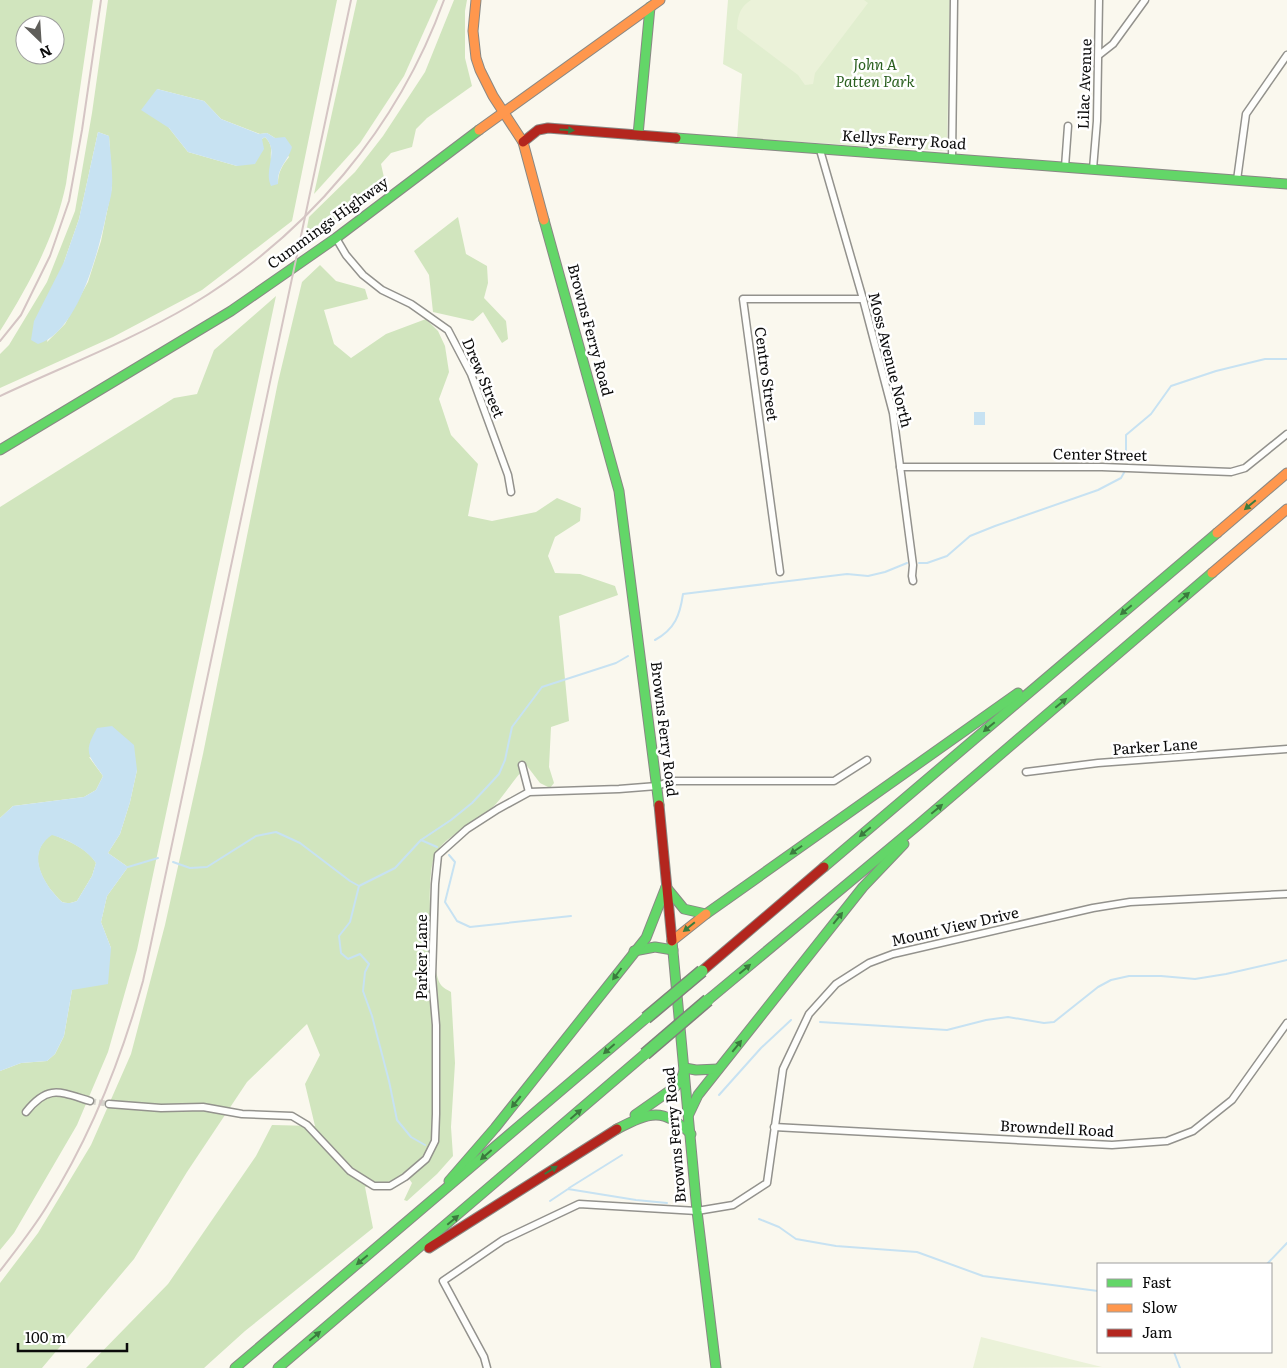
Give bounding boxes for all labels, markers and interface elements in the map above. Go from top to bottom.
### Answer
north arrow [15,15,65,65]
street label: Lilac Avenue [1070,38,1097,130]
text: N [36,41,55,64]
park label: John A Patten Park [835,52,915,92]
street label: Kellys Ferry Road [841,123,967,154]
one-way arrow [560,126,576,134]
street label: Cummings Highway [262,170,393,274]
street label: Browns Ferry Road [563,261,620,398]
street label: Moss Avenue North [863,289,919,430]
street label: Centro Street [749,325,785,422]
street label: Drew Street [457,334,512,421]
street label: Center Street [1053,441,1147,466]
one-way arrow [1244,499,1257,510]
one-way arrow [1177,592,1190,603]
one-way arrow [1120,604,1132,615]
street label: Browns Ferry Road [646,660,685,798]
one-way arrow [1054,697,1066,709]
one-way arrow [983,721,996,732]
street label: Parker Lane [1111,731,1199,760]
one-way arrow [930,803,943,814]
one-way arrow [859,826,871,837]
one-way arrow [790,845,803,855]
street label: Mount View Drive [889,900,1021,951]
one-way arrow [832,912,843,925]
street label: Parker Lane [409,914,432,1000]
one-way arrow [683,922,696,933]
one-way arrow [739,963,751,975]
one-way arrow [612,967,623,980]
one-way arrow [731,1039,742,1052]
one-way arrow [603,1044,616,1055]
street label: Browns Ferry Road [656,1066,691,1204]
one-way arrow [511,1095,522,1108]
one-way arrow [570,1109,582,1120]
street label: Browndell Road [999,1113,1115,1142]
one-way arrow [480,1149,492,1160]
one-way arrow [545,1165,558,1175]
one-way arrow [446,1214,458,1226]
one-way arrow [356,1255,369,1266]
legend [1097,1263,1272,1353]
text: Fast [1142,1270,1171,1293]
text: Slow [1142,1295,1177,1318]
scale bar [18,1320,126,1352]
text: Jam [1142,1320,1173,1343]
text: 100 m [25,1325,66,1348]
one-way arrow [309,1331,322,1342]

